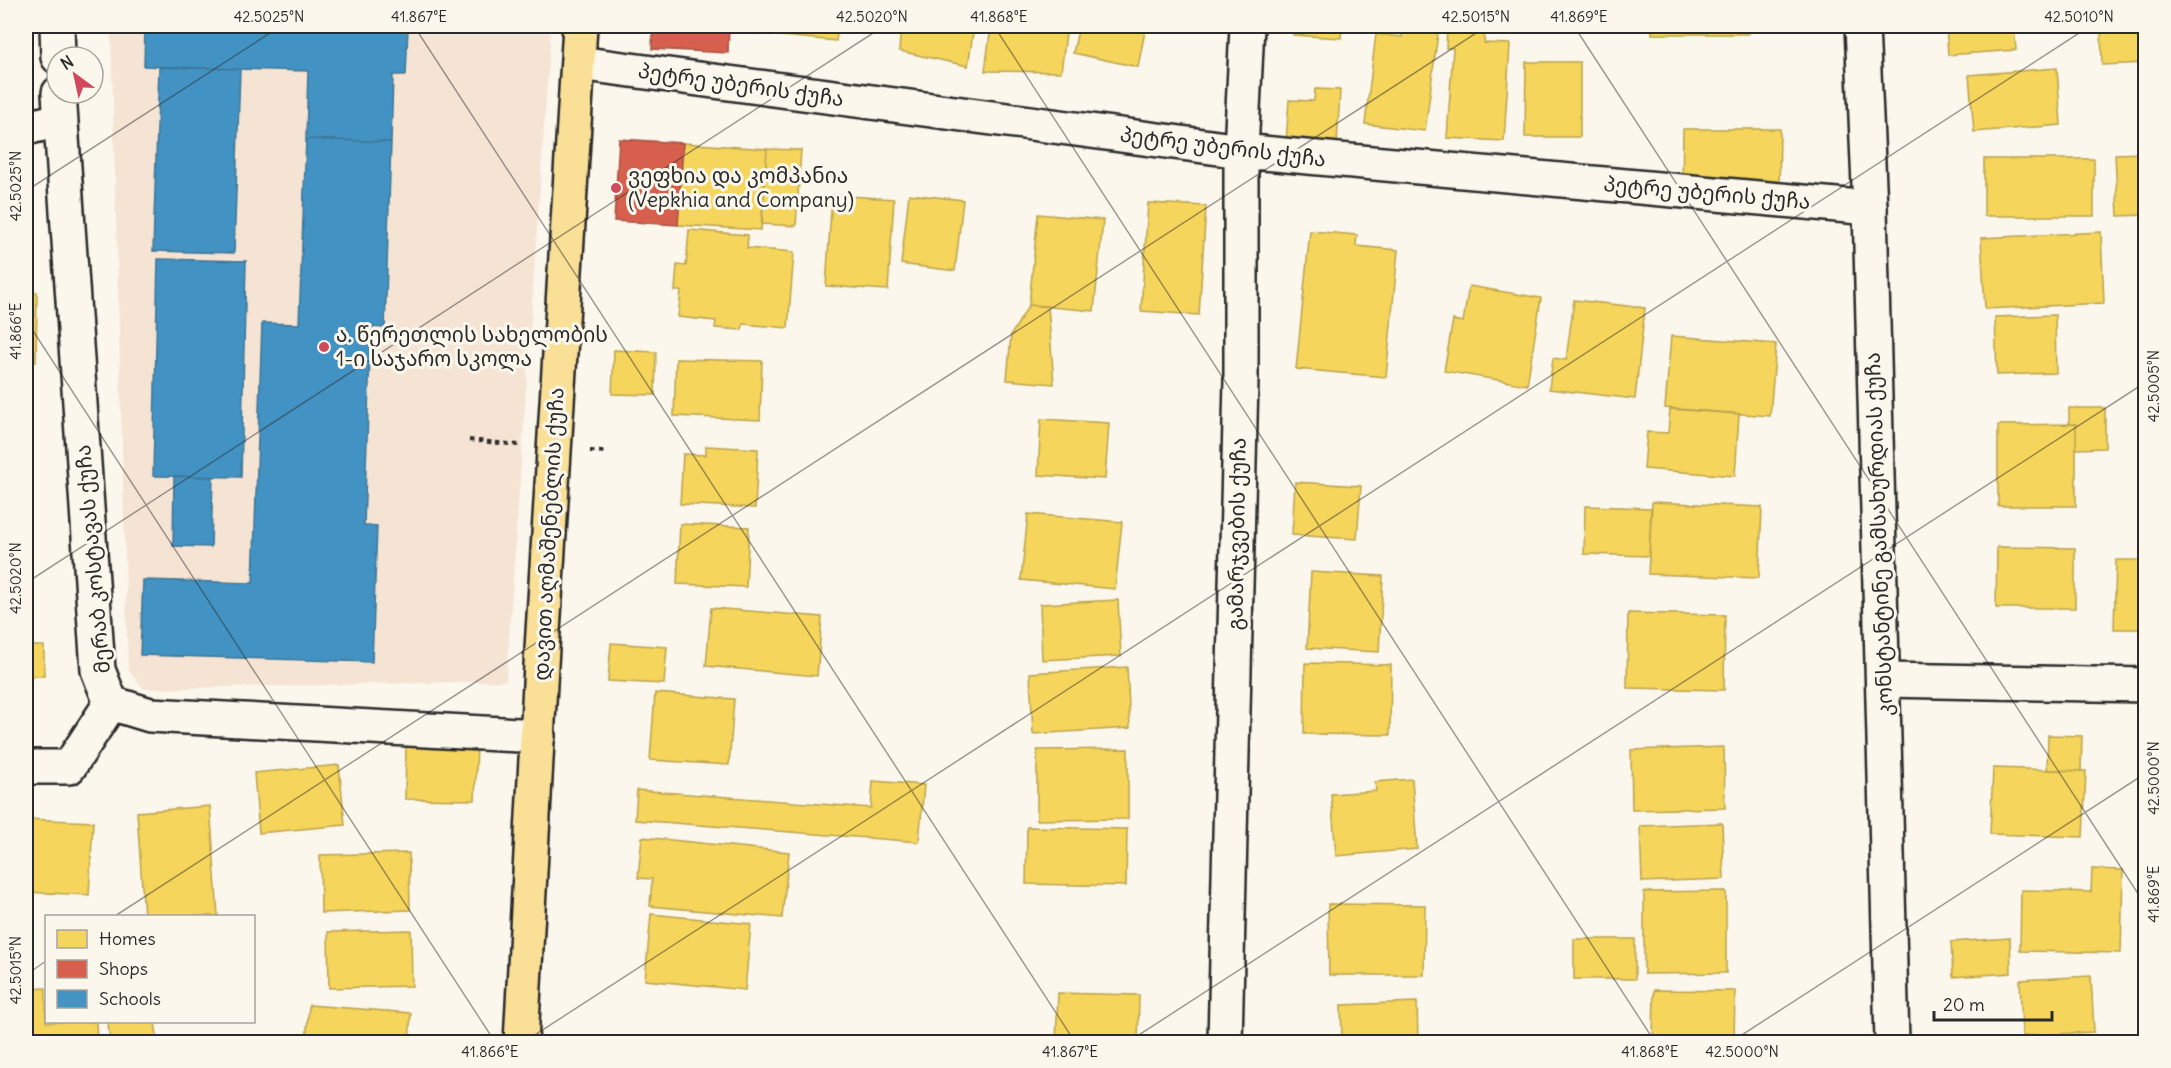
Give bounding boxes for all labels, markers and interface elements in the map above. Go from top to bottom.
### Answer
text: 42.5025°N [234,7,304,26]
text: 41.867°E [391,7,447,26]
text: 42.5020°N [836,7,908,26]
text: 41.868°E [970,7,1028,26]
text: 42.5015°N [1442,7,1510,26]
text: 41.869°E [1550,7,1608,26]
text: 42.5010°N [2044,7,2114,26]
north arrow [45,45,105,105]
text: N [57,51,77,74]
street label: პეტრე უბერის ქუჩა [637,57,846,112]
street label: პეტრე უბერის ქუჩა [1119,120,1328,173]
text: 42.5025°N [6,151,25,221]
place label: ვეფხია და კომპანია (Vepkhia and Company) [628,162,854,213]
street label: პეტრე უბერის ქუჩა [1603,170,1811,215]
marker: ვეფხია და კომპანია (Vepkhia and Company) [609,181,623,195]
text: 41.866°E [6,302,25,360]
place label: ა. წერეთლის სახელობის 1-ი საჯარო სკოლა [336,321,608,372]
marker: ა. წერეთლის სახელობის 1-ი საჯარო სკოლა [317,340,331,354]
text: 42.5005°N [2144,350,2163,422]
street label: კონსტანტინე გამსახურდიას ქუჩა [1859,352,1898,716]
street label: დავით აღმაშენებლის ქუჩა [527,387,570,681]
street label: გამარჯვების ქუჩა [1221,437,1252,631]
street label: მერაბ კოსტავას ქუჩა [69,444,116,675]
text: 42.5020°N [6,542,25,614]
text: 42.5000°N [2144,741,2163,815]
text: 41.869°E [2144,865,2163,923]
legend [45,915,255,1023]
text: Homes [99,927,156,950]
text: 42.5015°N [6,936,25,1004]
text: Shops [99,957,148,980]
scale bar [1934,984,2052,1022]
text: Schools [99,987,161,1010]
text: 20 m [1943,993,1985,1016]
text: 41.866°E [461,1042,519,1061]
text: 41.867°E [1042,1042,1098,1061]
text: 41.868°E [1621,1042,1679,1061]
text: 42.5000°N [1705,1042,1779,1061]

